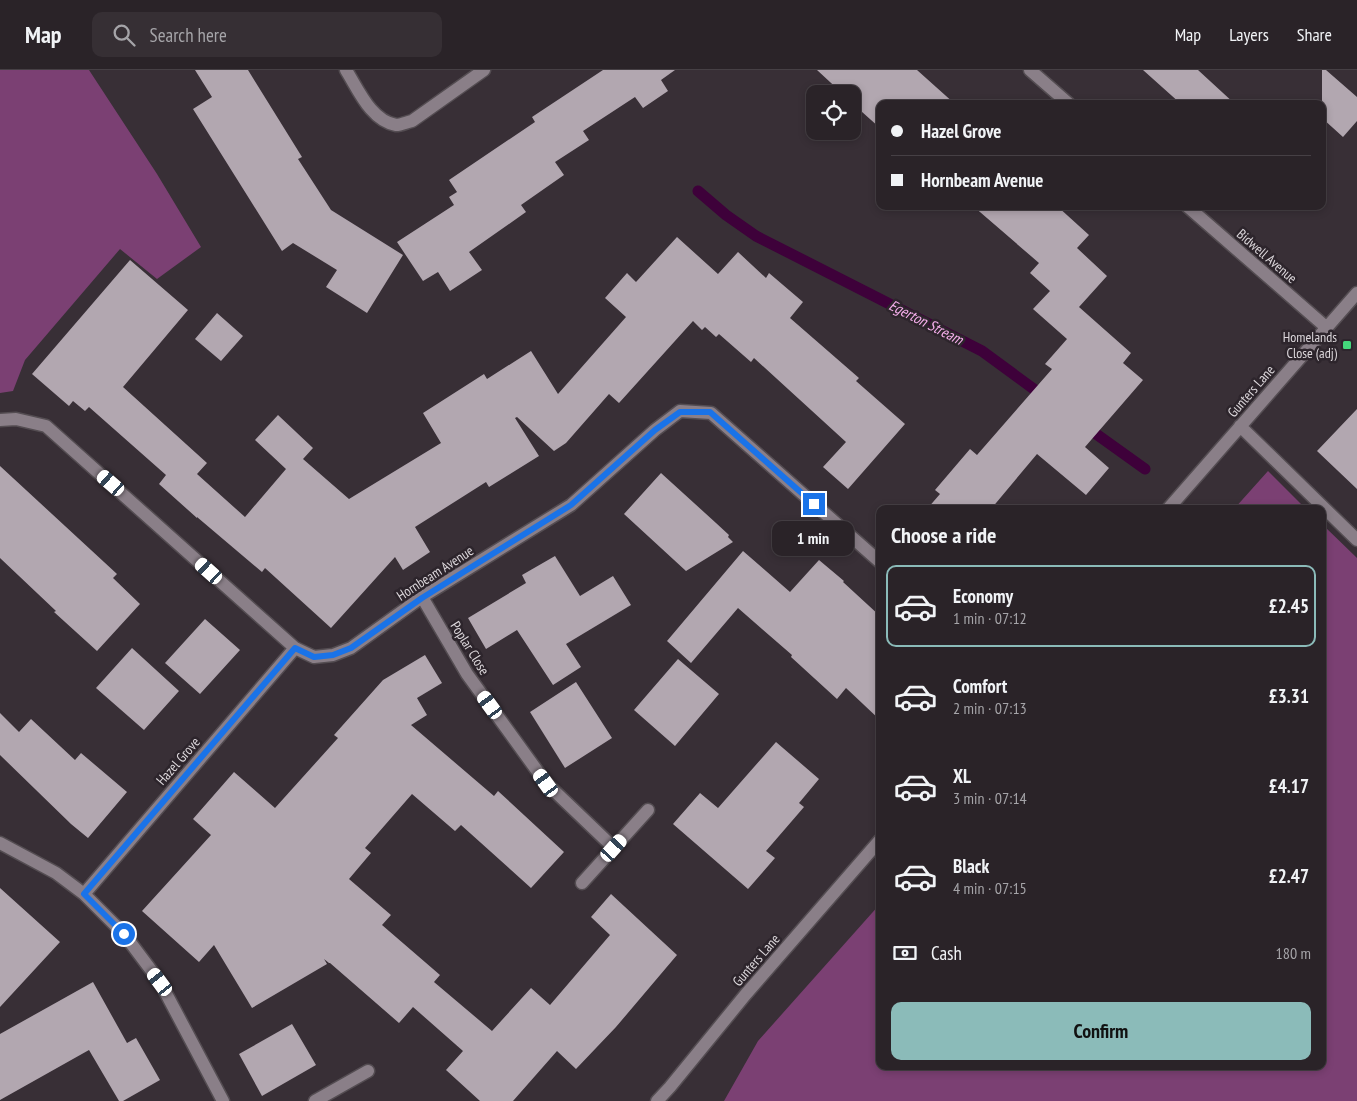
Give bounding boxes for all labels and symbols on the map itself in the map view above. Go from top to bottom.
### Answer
street label: Bidwell Avenue [1233,225,1301,287]
water label: Egerton Stream [886,295,967,349]
place label: Homelands Close (adj) [1283,328,1338,362]
marker: Homelands Close (adj) [1341,339,1353,351]
street label: Gunters Lane [1223,361,1279,421]
car [94,467,127,499]
route end [803,493,825,515]
callout: 1 min [773,522,855,556]
street label: Hornbeam Avenue [393,541,477,605]
car [192,555,225,587]
street label: Poplar Close [446,618,494,678]
car [475,688,504,722]
street label: Hazel Grove [152,733,204,789]
car [531,766,560,800]
car [598,832,629,864]
route start [113,923,135,945]
street label: Gunters Lane [728,930,784,990]
car [144,966,175,998]

